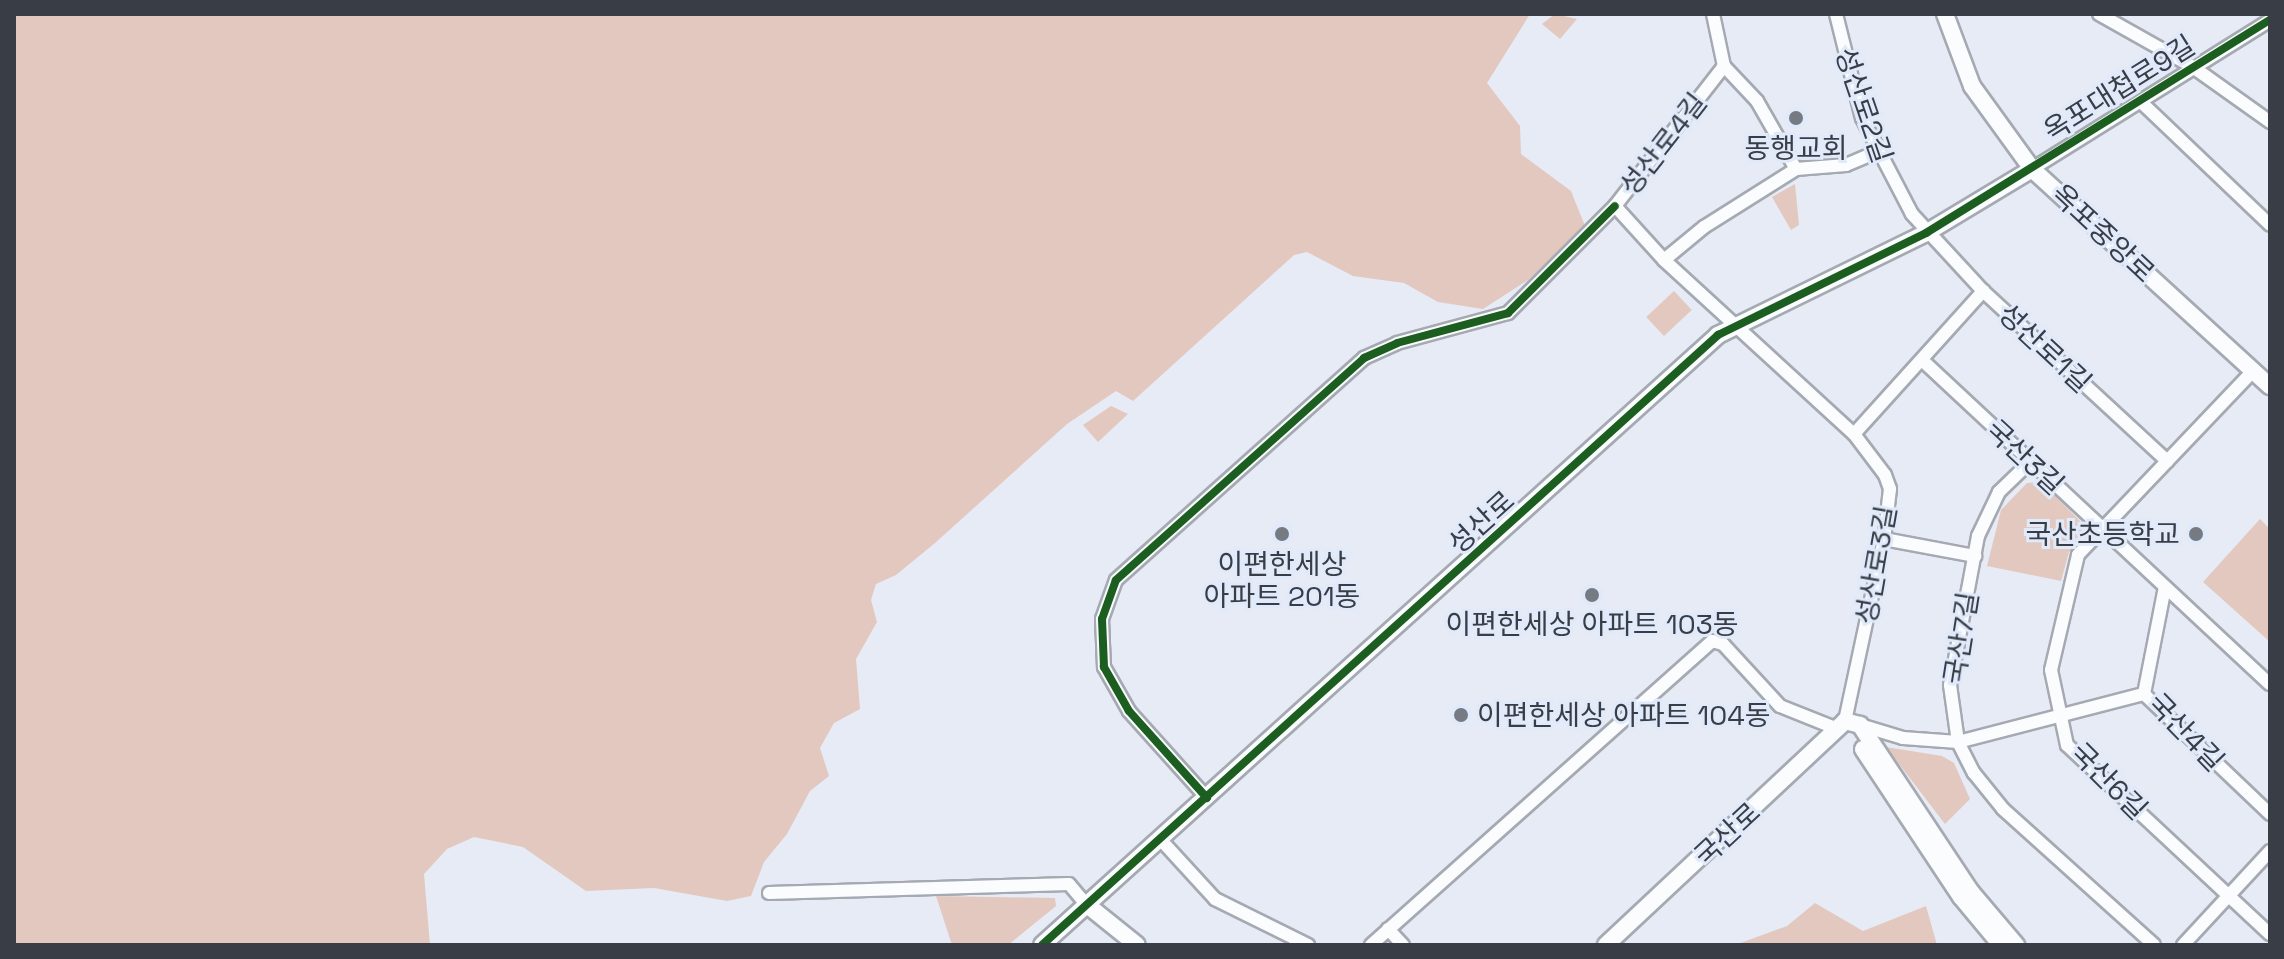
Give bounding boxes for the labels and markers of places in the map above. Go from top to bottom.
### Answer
marker: 동행교회 [1787,109,1805,127]
place label: 동행교회 [1744,131,1848,165]
place label: 국산초등학교 [2025,517,2180,551]
marker: 이편한세상 아파트 201동 [1273,525,1291,543]
marker: 국산초등학교 [2187,525,2205,543]
place label: 이편한세상 아파트 201동 [1204,547,1360,613]
marker: 이편한세상 아파트 103동 [1583,586,1601,604]
place label: 이편한세상 아파트 103동 [1446,607,1738,641]
place label: 이편한세상 아파트 104동 [1477,698,1770,732]
marker: 이편한세상 아파트 104동 [1452,706,1470,724]

